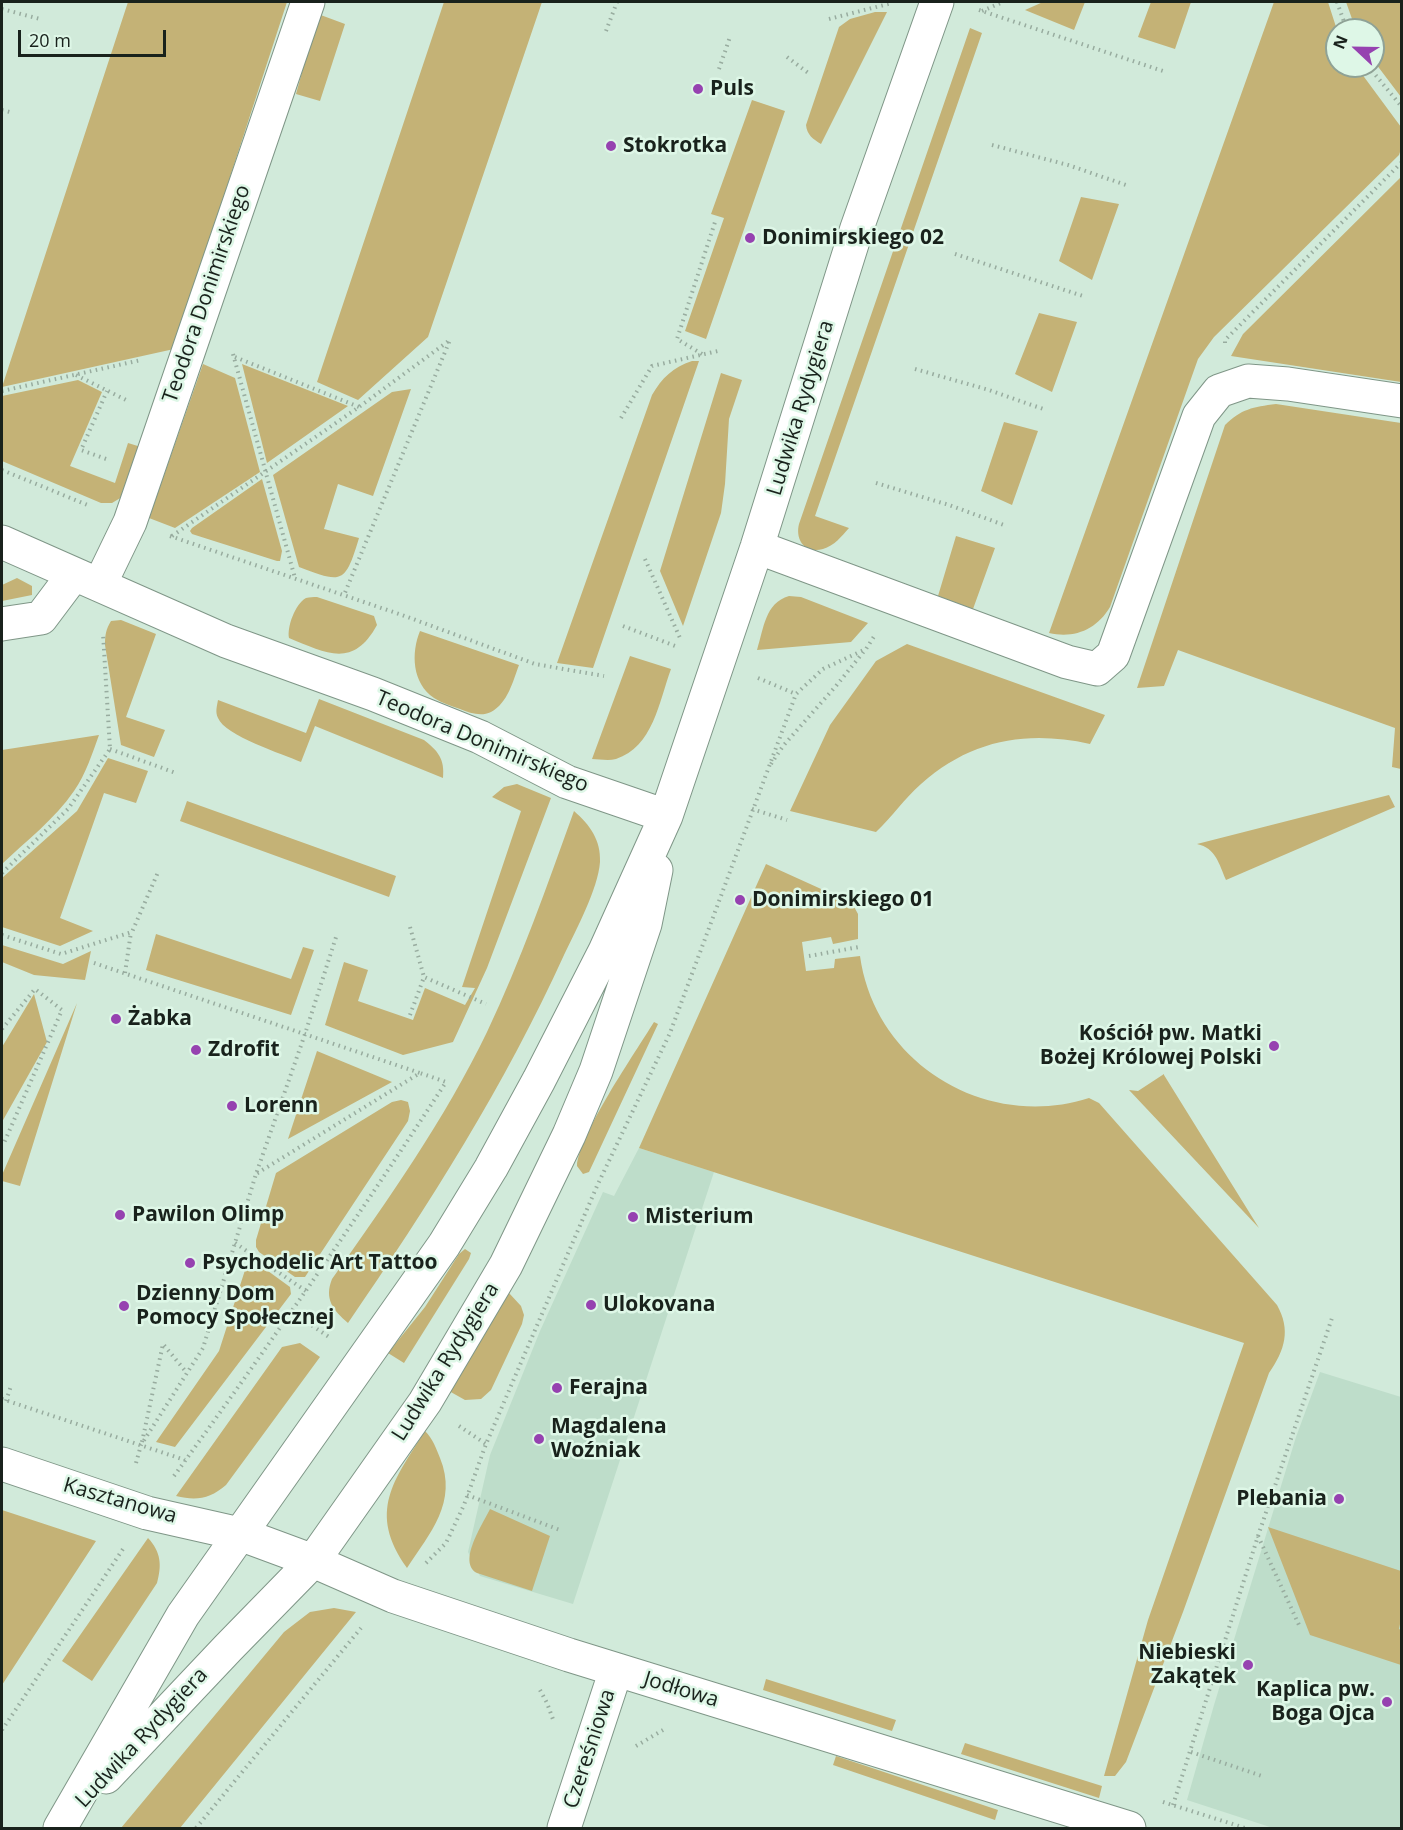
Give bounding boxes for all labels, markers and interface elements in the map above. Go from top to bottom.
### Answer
scale bar [21,18,170,56]
north arrow [1325,18,1385,78]
text: 20 m [29,28,71,52]
text: N [1328,32,1353,52]
place label: Puls [710,76,754,102]
marker: Puls [691,82,705,96]
place label: Stokrotka [623,133,727,159]
marker: Stokrotka [604,139,618,153]
street label: Teodora Donimirskiego [158,182,256,406]
place label: Donimirskiego 02 [762,225,944,251]
marker: Donimirskiego 02 [743,231,757,245]
street label: Ludwika Rydygiera [762,317,840,499]
street label: Teodora Donimirskiego [372,686,592,798]
place label: Donimirskiego 01 [752,887,934,913]
marker: Donimirskiego 01 [733,893,747,907]
place label: Żabka [128,1006,192,1032]
marker: Żabka [109,1012,123,1026]
place label: Kościół pw. Matki Bożej Królowej Polski [1040,1021,1262,1071]
place label: Zdrofit [208,1037,280,1063]
marker: Kościół pw. Matki Bożej Królowej Polski [1267,1039,1281,1053]
marker: Zdrofit [189,1043,203,1057]
place label: Lorenn [244,1093,318,1119]
marker: Lorenn [225,1099,239,1113]
place label: Pawilon Olimp [132,1202,284,1228]
place label: Misterium [645,1204,754,1230]
marker: Pawilon Olimp [113,1208,127,1222]
marker: Misterium [626,1210,640,1224]
place label: Psychodelic Art Tattoo [202,1250,438,1276]
marker: Psychodelic Art Tattoo [183,1256,197,1270]
street label: Ludwika Rydygiera [387,1278,505,1446]
place label: Dzienny Dom Pomocy Społecznej [136,1281,334,1331]
place label: Ulokovana [603,1292,715,1318]
marker: Ulokovana [584,1298,598,1312]
marker: Dzienny Dom Pomocy Społecznej [117,1299,131,1313]
place label: Ferajna [569,1375,648,1401]
marker: Ferajna [550,1381,564,1395]
place label: Magdalena Woźniak [551,1414,667,1464]
marker: Magdalena Woźniak [532,1432,546,1446]
street label: Kasztanowa [60,1473,180,1529]
place label: Plebania [1236,1486,1327,1512]
marker: Plebania [1332,1492,1346,1506]
place label: Niebieski Zakątek [1138,1640,1236,1690]
marker: Niebieski Zakątek [1241,1658,1255,1672]
street label: Ludwika Rydygiera [71,1663,213,1813]
street label: Jodłowa [641,1667,721,1713]
place label: Kaplica pw. Boga Ojca [1256,1677,1375,1727]
street label: Czereśniowa [559,1686,621,1812]
marker: Kaplica pw. Boga Ojca [1380,1695,1394,1709]

